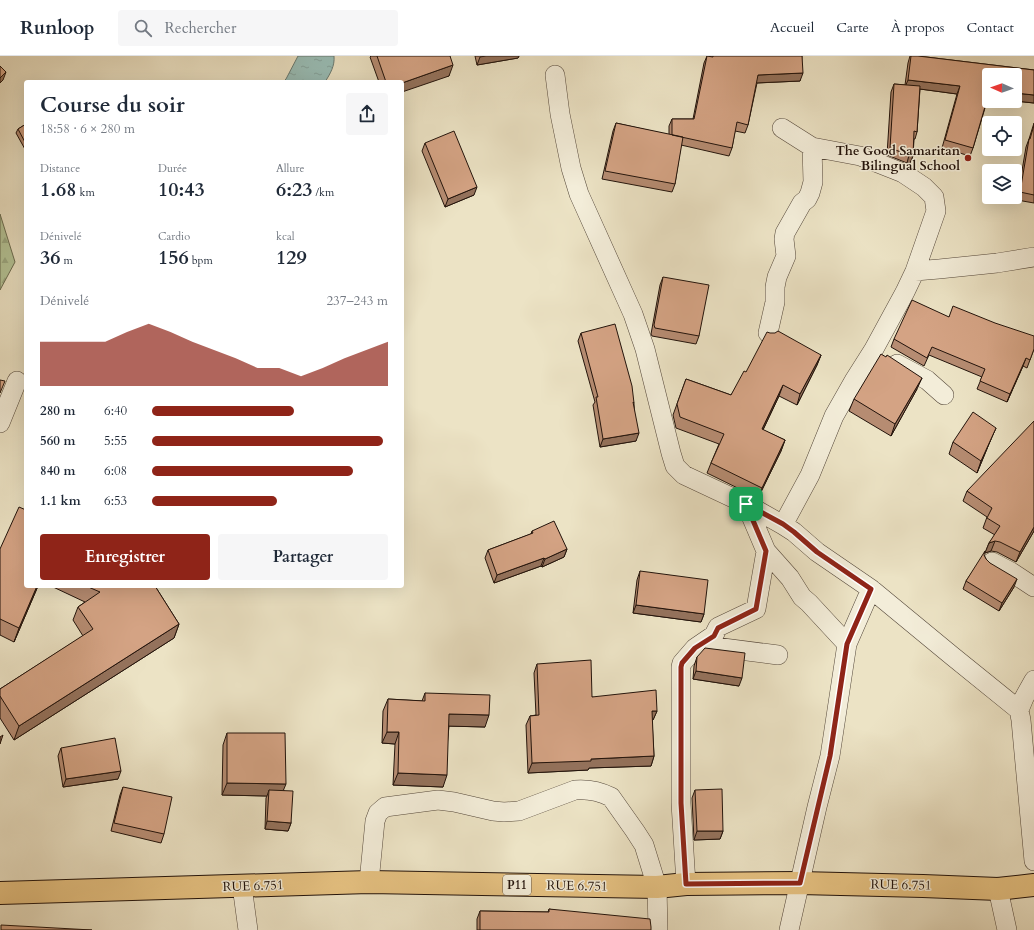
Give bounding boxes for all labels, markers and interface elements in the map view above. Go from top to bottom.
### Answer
search box [118,10,398,46]
text: Runloop [20,15,94,41]
icon: search [132,17,154,39]
text: Rechercher [164,18,236,38]
text: Accueil [770,18,814,37]
text: Carte [836,18,869,37]
text: À propos [891,18,944,37]
text: Contact [966,18,1014,37]
north arrow [982,68,1022,108]
map controls [982,68,1022,204]
text: Course du soir [40,90,185,120]
button: share [346,93,388,135]
button: locate [982,116,1022,156]
text: 18:58 · 6 × 280 m [40,120,135,138]
place label: The Good Samaritan Bilingual School [836,142,961,175]
marker: The Good Samaritan Bilingual School [963,153,973,163]
text: Distance [40,161,80,176]
text: Durée [158,161,187,176]
text: Allure [276,161,304,176]
button: layers [982,164,1022,204]
text: 1.68 [40,176,77,203]
text: 10:43 [158,176,205,203]
text: 6:23 [276,176,313,203]
text: km [77,185,95,200]
text: /km [313,185,334,200]
text: Dénivelé [40,229,82,244]
text: Cardio [158,229,190,244]
text: kcal [276,229,294,244]
text: 36 [40,244,61,271]
text: 156 [158,244,189,271]
text: 129 [276,244,307,271]
text: m [61,253,73,268]
text: bpm [189,253,213,268]
text: Dénivelé [40,292,89,310]
text: 237–243 m [326,292,388,310]
text: 280 m [40,402,75,420]
text: 6:40 [104,402,127,420]
text: 560 m [40,432,75,450]
text: 5:55 [104,432,127,450]
text: 840 m [40,462,75,480]
text: 6:08 [104,462,127,480]
pin [729,487,763,521]
text: 1.1 km [40,492,81,510]
text: 6:53 [104,492,127,510]
icon: arrive [735,493,757,515]
button: Enregistrer [40,534,210,580]
button: Partager [218,534,388,580]
road number: P11 [503,875,531,895]
street label: RUE 6.751 [870,875,932,895]
street label: RUE 6.751 [222,876,284,896]
street label: RUE 6.751 [546,876,608,896]

